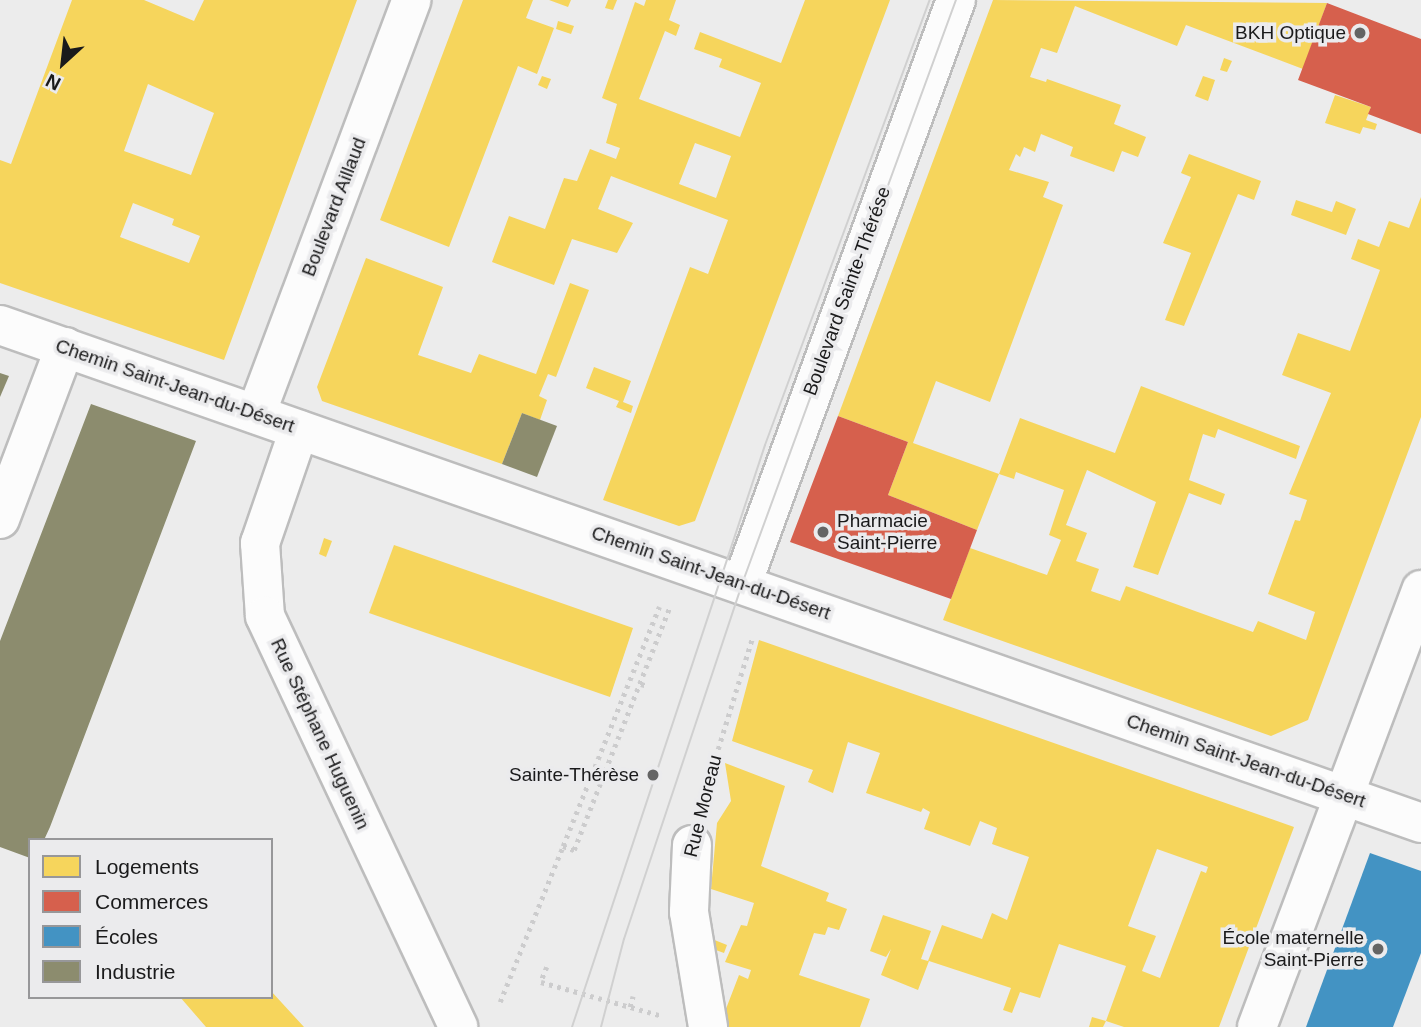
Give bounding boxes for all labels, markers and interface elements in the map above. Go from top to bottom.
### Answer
place label: BKH Optique [1235,22,1346,44]
marker: BKH Optique [1352,25,1368,41]
north arrow [28,28,98,98]
text: N [42,70,64,95]
street label: Boulevard Aillaud [297,134,371,280]
street label: Boulevard Sainte-Thérése [799,183,895,399]
street label: Chemin Saint-Jean-du-Désert [52,334,298,438]
place label: Pharmacie Saint-Pierre [837,510,937,554]
street label: Chemin Saint-Jean-du-Désert [588,521,834,625]
marker: Pharmacie Saint-Pierre [815,524,831,540]
street label: Rue Stéphane Huguenin [266,635,374,833]
street label: Chemin Saint-Jean-du-Désert [1123,709,1369,813]
street label: Rue Moreau [679,753,727,859]
place label: Sainte-Thérèse [509,764,639,786]
marker: Sainte-Thérèse [645,767,661,783]
legend [28,838,273,999]
text: Logements [95,855,199,878]
text: Commerces [95,890,208,913]
text: Écoles [95,925,158,948]
place label: École maternelle Saint-Pierre [1222,927,1364,971]
marker: École maternelle Saint-Pierre [1370,941,1386,957]
text: Industrie [95,960,176,983]

